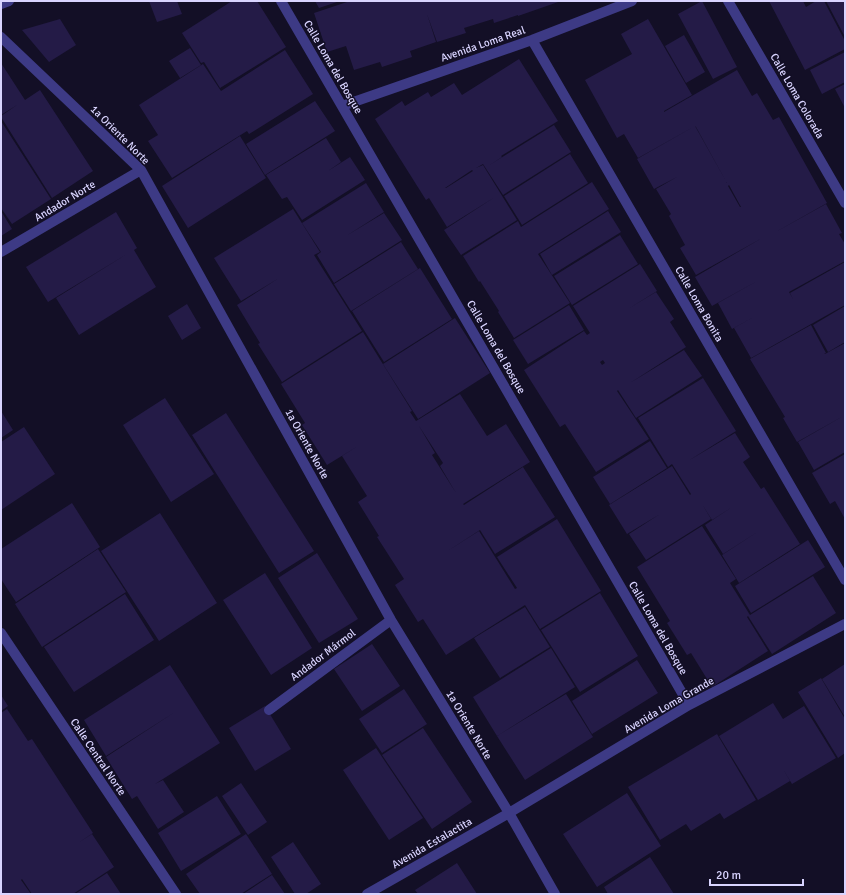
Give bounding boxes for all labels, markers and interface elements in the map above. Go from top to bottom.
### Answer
street label: Calle Loma del Bosque [301,18,365,116]
street label: Avenida Loma Real [439,23,527,65]
street label: Calle Loma Colorada [767,51,827,141]
street label: 1a Oriente Norte [88,103,152,167]
street label: Andador Norte [32,178,98,224]
street label: Calle Loma Bonita [672,264,726,344]
street label: Calle Loma del Bosque [464,298,528,396]
street label: 1a Oriente Norte [282,407,332,481]
street label: Calle Loma del Bosque [626,579,690,677]
street label: Andador Mármol [288,626,358,684]
street label: Avenida Loma Grande [622,674,716,736]
street label: 1a Oriente Norte [443,688,495,762]
street label: Calle Central Norte [67,716,129,798]
street label: Avenida Estalactita [390,815,475,871]
scale bar [710,861,803,887]
text: 20 m [716,868,741,883]

